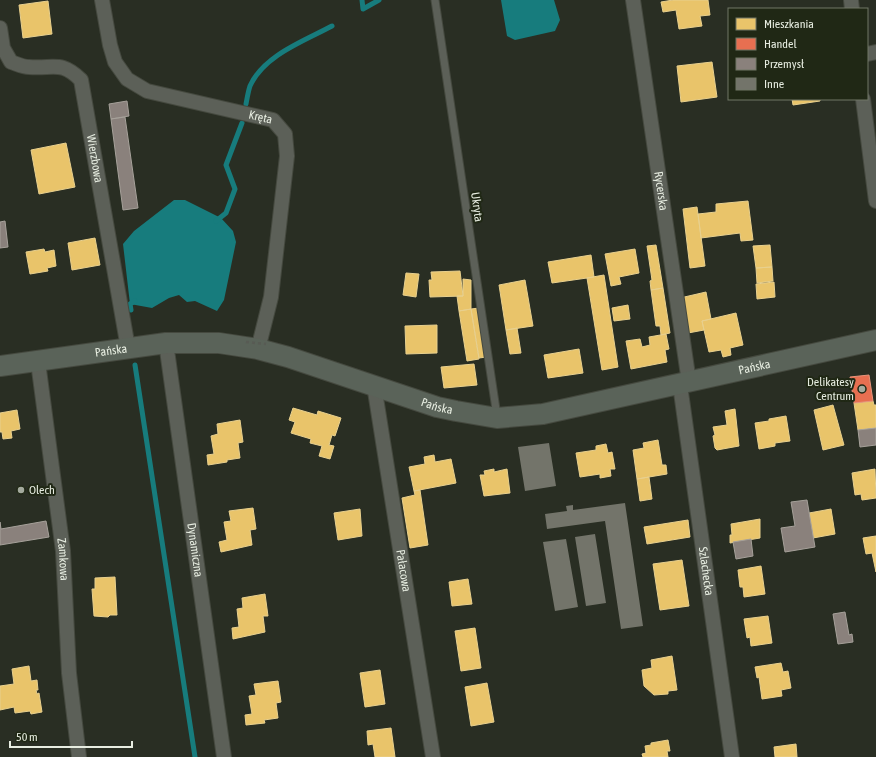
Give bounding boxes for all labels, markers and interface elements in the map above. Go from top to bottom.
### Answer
legend [728,8,868,100]
text: Mieszkania [764,17,814,31]
text: Handel [764,37,798,51]
text: Przemysł [764,57,805,71]
text: Inne [764,77,784,91]
street label: Kręta [247,108,274,127]
street label: Wierzbowa [84,133,106,184]
street label: Rycerska [651,170,671,211]
street label: Ukryta [468,191,486,223]
street label: Pańska [94,341,128,360]
street label: Pańska [737,357,772,377]
place label: Delikatesy Centrum [807,375,854,403]
marker: Delikatesy Centrum [857,384,867,394]
street label: Pańska [419,395,454,417]
place label: Olech [29,483,55,497]
marker: Olech [16,485,26,495]
street label: Dynamiczna [184,522,206,578]
street label: Zamkowa [54,537,71,581]
street label: Szlachecka [696,546,716,597]
street label: Pałacowa [393,549,414,593]
scale bar [10,723,132,749]
text: 50 m [16,730,38,744]

